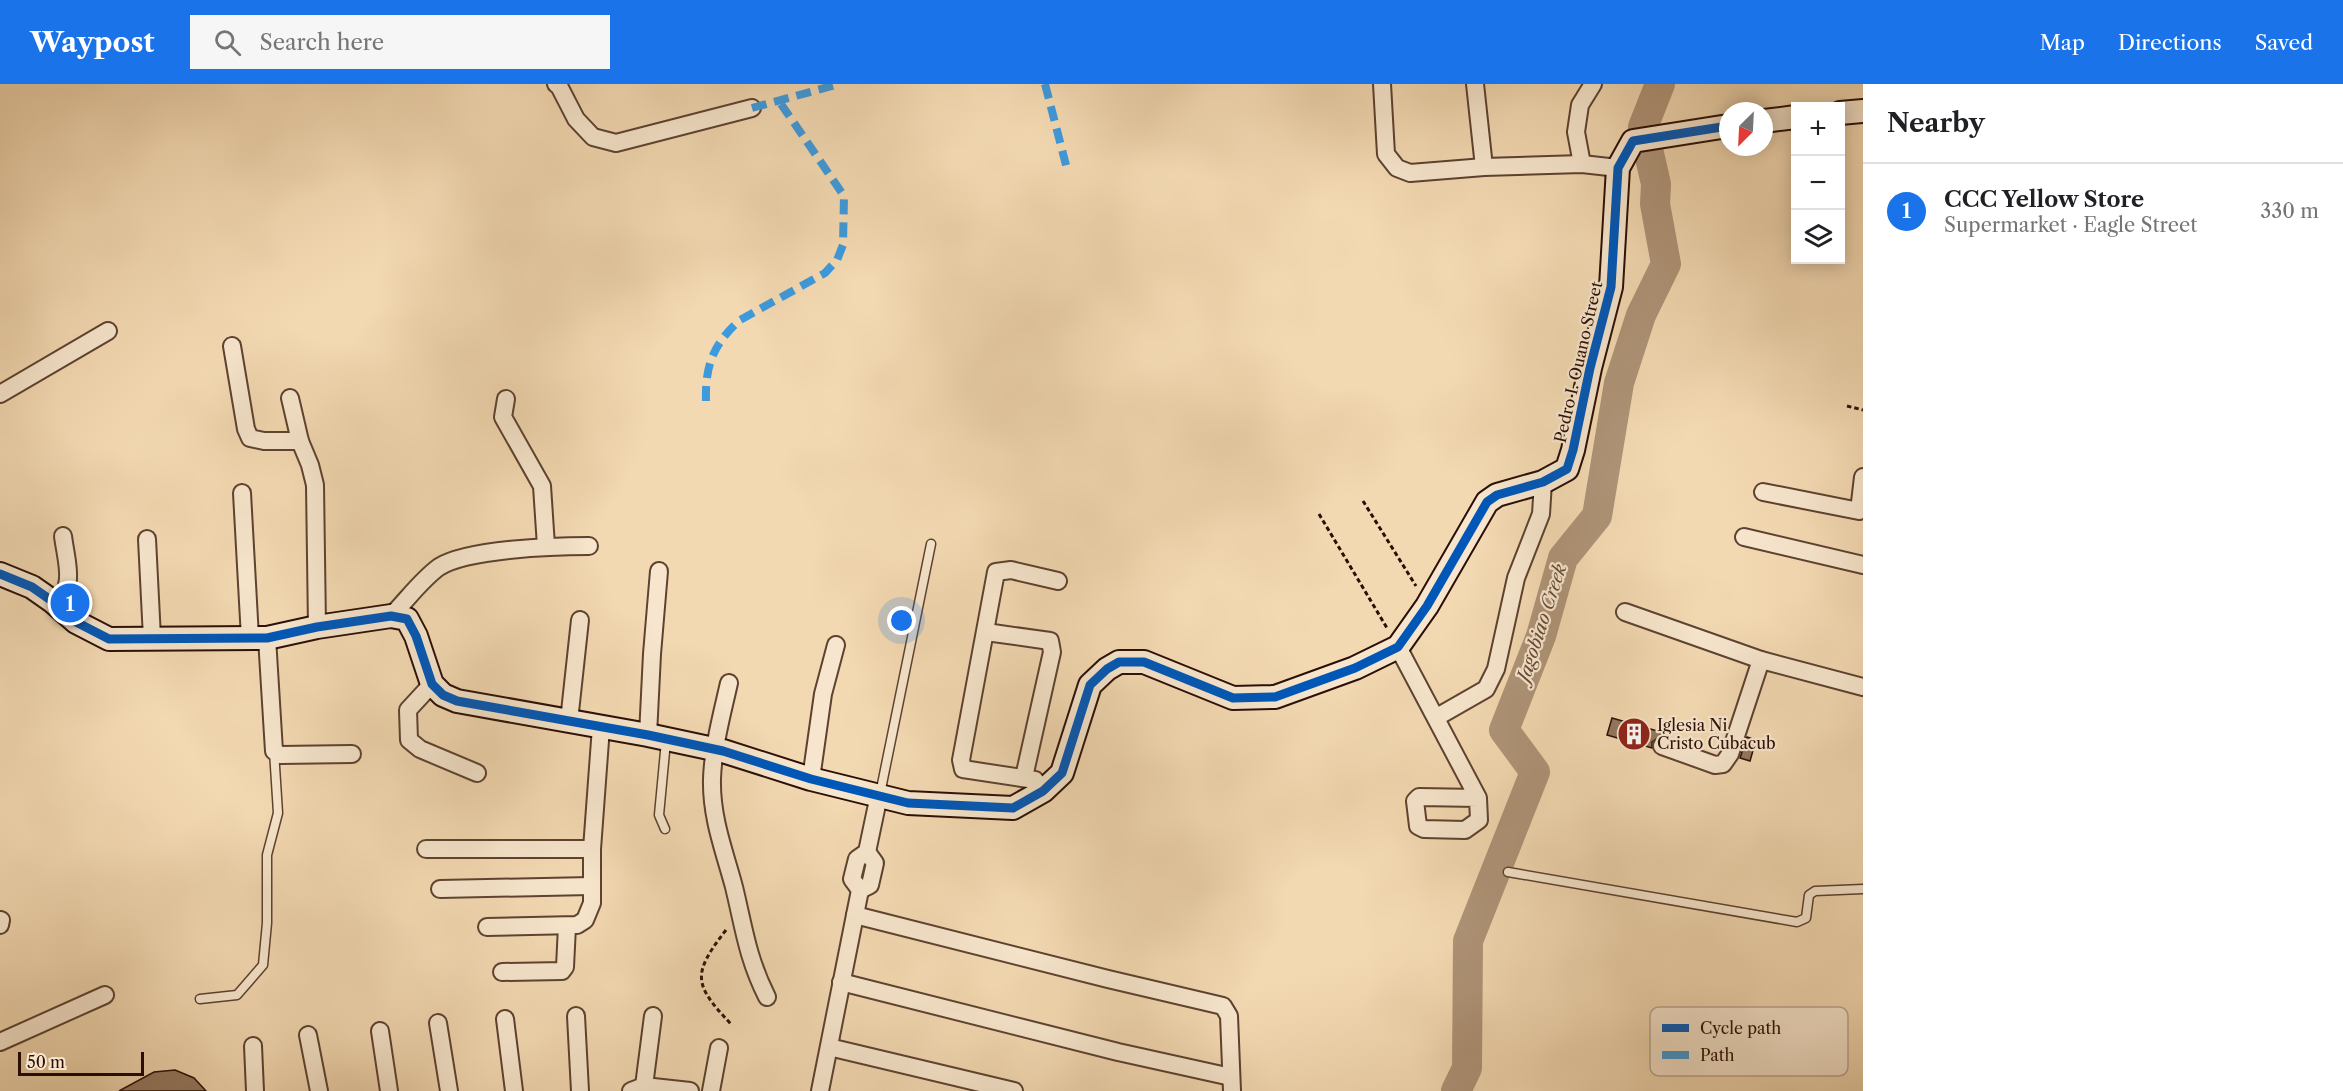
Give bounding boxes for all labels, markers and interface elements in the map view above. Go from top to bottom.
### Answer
search box [190,15,610,69]
text: Waypost [30,25,154,59]
icon: search [211,26,244,59]
text: Search here [259,29,384,56]
text: Map [2040,30,2085,55]
text: Directions [2118,30,2222,55]
text: Saved [2255,30,2313,55]
north arrow [1719,102,1773,156]
map controls [1791,102,1845,264]
button: + [1791,102,1845,156]
text: Nearby [1887,107,1985,139]
button: − [1791,156,1845,210]
text: CCC Yellow Store [1944,186,2144,213]
text: 1 [1902,199,1911,223]
text: 330 m [2260,199,2319,223]
button: layers [1791,210,1845,264]
text: Supermarket · Eagle Street [1944,213,2197,237]
street label: Pedro I. Ouano Street [1550,279,1606,445]
water label: Jagobiao Creek [1511,561,1572,689]
pin: 1 [50,580,90,626]
your location [887,606,916,635]
place label: Iglesia Ni Cristo Cubacub [1657,715,1776,753]
building icon: Iglesia Ni Cristo Cubacub [1616,716,1652,752]
legend [1650,1007,1848,1076]
text: Cycle path [1700,1018,1781,1038]
text: Path [1700,1045,1734,1065]
scale bar [18,1049,144,1076]
text: 50 m [27,1052,65,1072]

